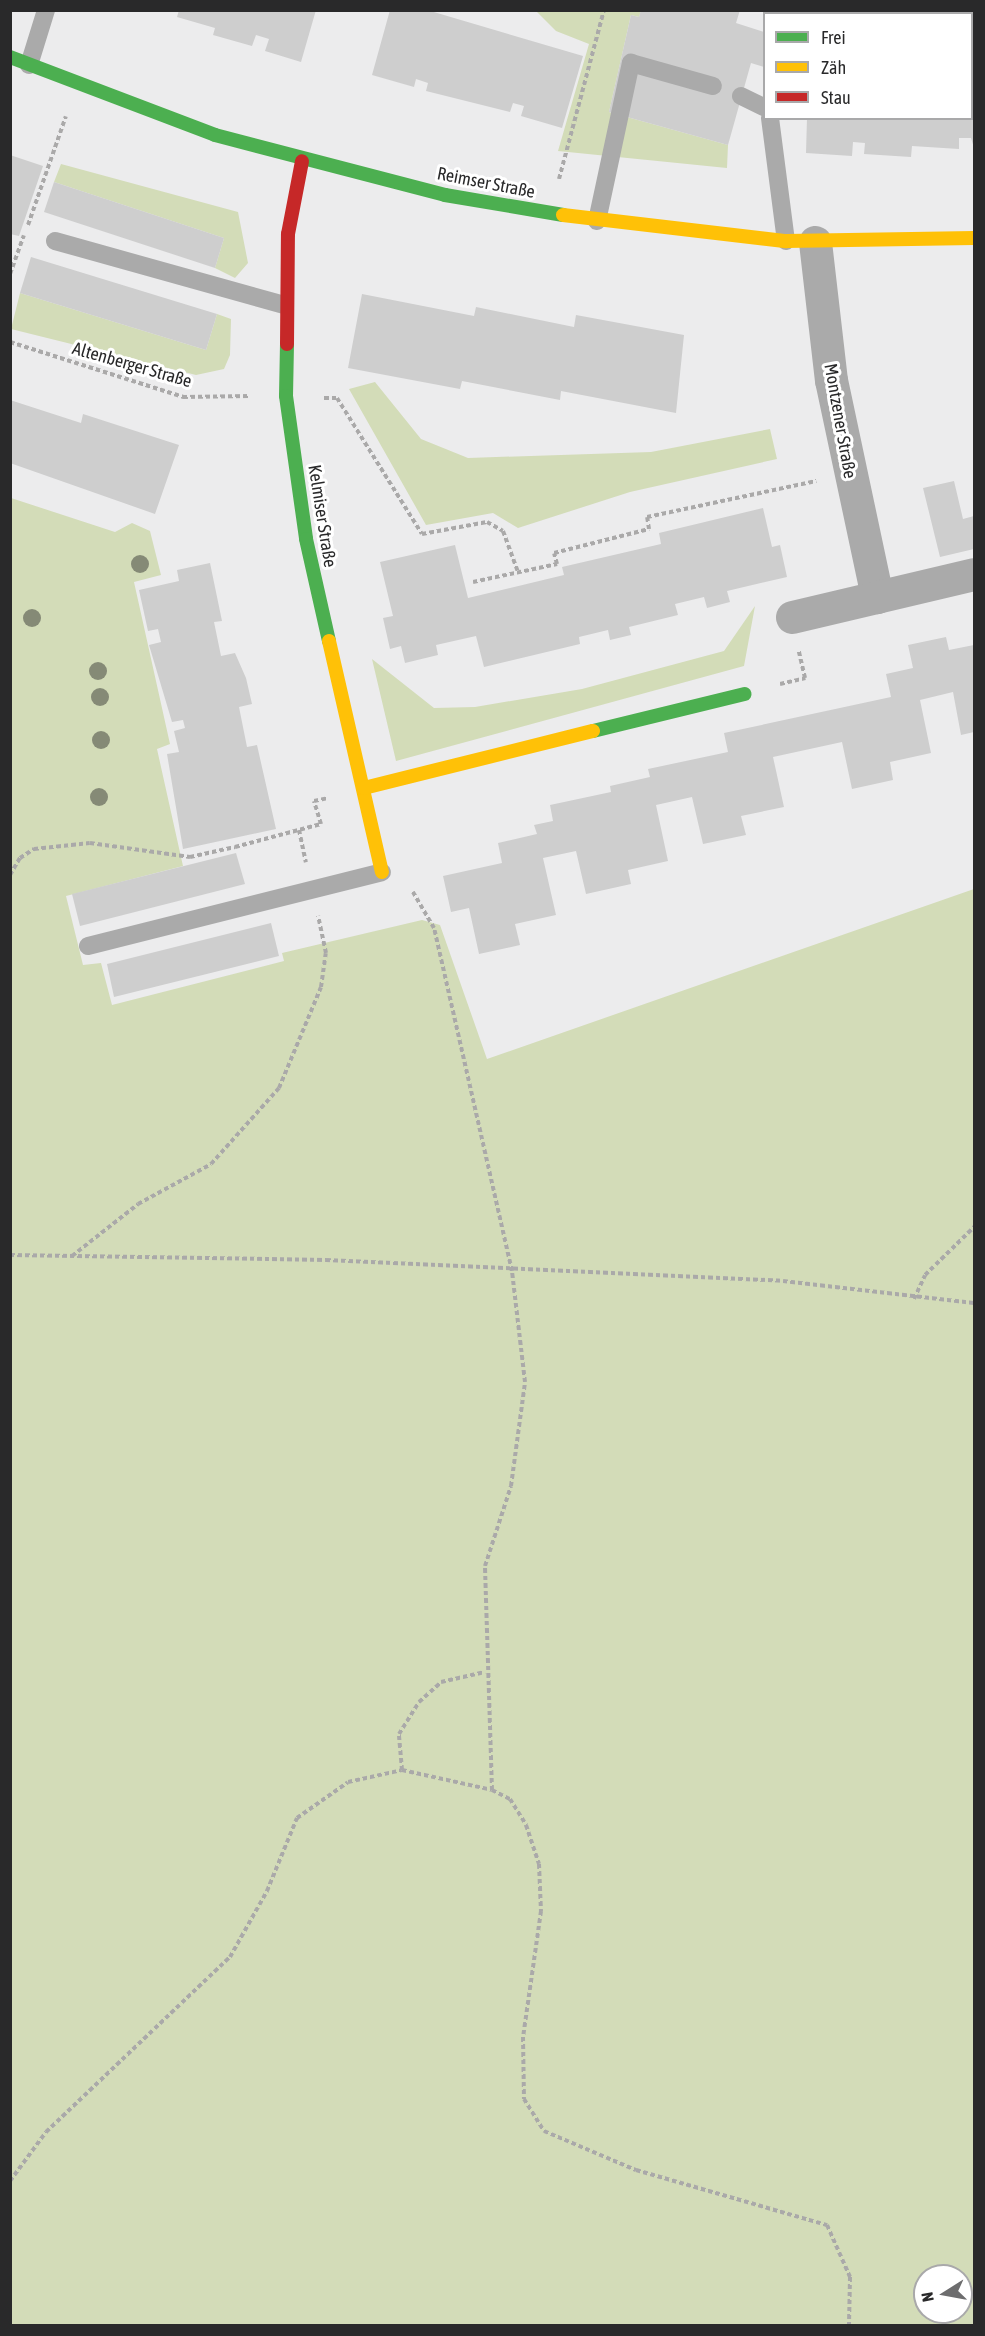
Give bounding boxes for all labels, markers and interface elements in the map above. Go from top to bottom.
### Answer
legend [763,12,973,120]
text: Frei [821,27,846,48]
text: Zäh [821,57,846,78]
text: Stau [821,87,851,108]
street label: Reimser Straße [435,163,537,203]
street label: Altenberger Straße [70,338,194,392]
street label: Montzener Straße [819,362,861,480]
street label: Kelmiser Straße [303,463,341,569]
north arrow [913,2264,973,2324]
text: N [918,2291,937,2303]

